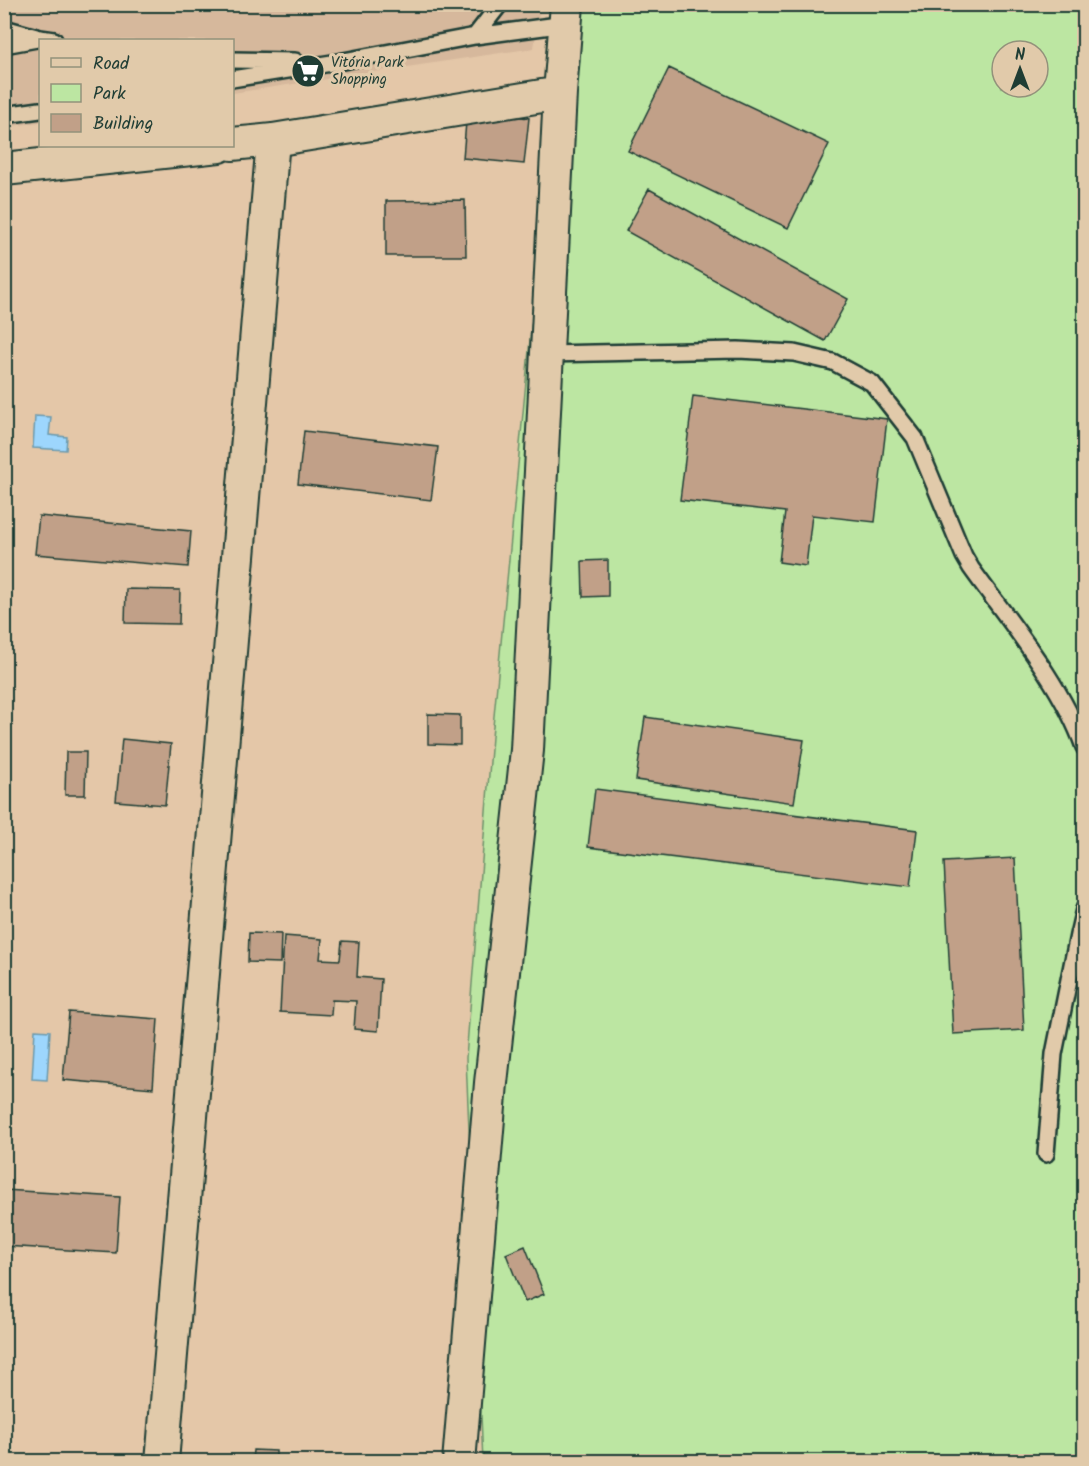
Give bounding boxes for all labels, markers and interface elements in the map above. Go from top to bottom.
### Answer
legend [39,39,234,147]
north arrow [990,39,1050,99]
text: N [1015,43,1025,68]
text: Road [93,50,130,79]
place label: Vitória Park Shopping [331,51,405,92]
supermarket icon: Vitória Park Shopping [290,53,326,89]
text: Park [93,80,126,109]
text: Building [93,110,153,139]

